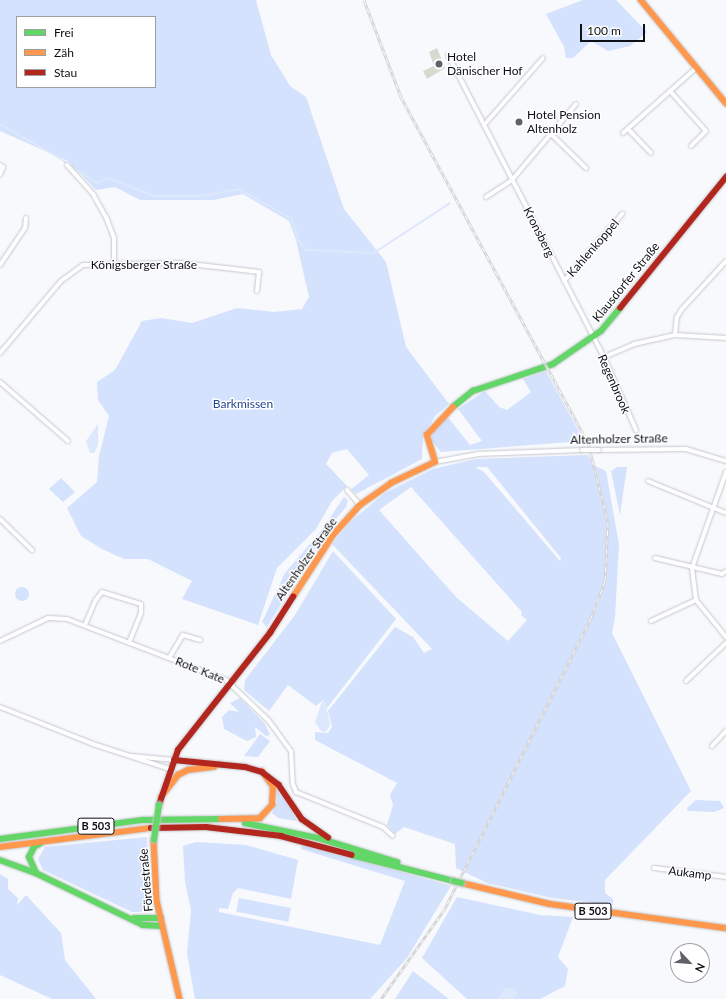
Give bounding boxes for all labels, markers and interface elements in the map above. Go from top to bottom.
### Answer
legend [16,16,156,88]
scale bar [582,16,647,42]
text: 100 m [587,23,621,38]
text: Frei [54,25,74,40]
text: Zäh [54,45,74,60]
place label: Hotel Dänischer Hof [447,50,523,78]
marker: Hotel Dänischer Hof [434,59,444,69]
text: Stau [54,65,77,80]
place label: Hotel Pension Altenholz [527,108,601,136]
marker: Hotel Pension Altenholz [514,117,524,127]
street label: Kronsberg [520,205,558,259]
street label: Kahlenkoppel [564,216,622,280]
street label: Klausdorfer Straße [589,239,663,325]
street label: Königsberger Straße [91,258,197,272]
street label: Regenbrook [595,352,633,416]
park label: Barkmissen [213,397,273,411]
street label: Altenholzer Straße [570,431,668,447]
street label: Altenholzer Straße [272,515,340,603]
street label: Rote Kate [173,654,227,686]
road number: B 503 [77,817,115,835]
street label: Fördestraße [136,848,156,912]
street label: Aukamp [668,863,712,883]
road number: B 503 [574,902,612,920]
north arrow [670,943,710,983]
text: N [693,961,708,975]

